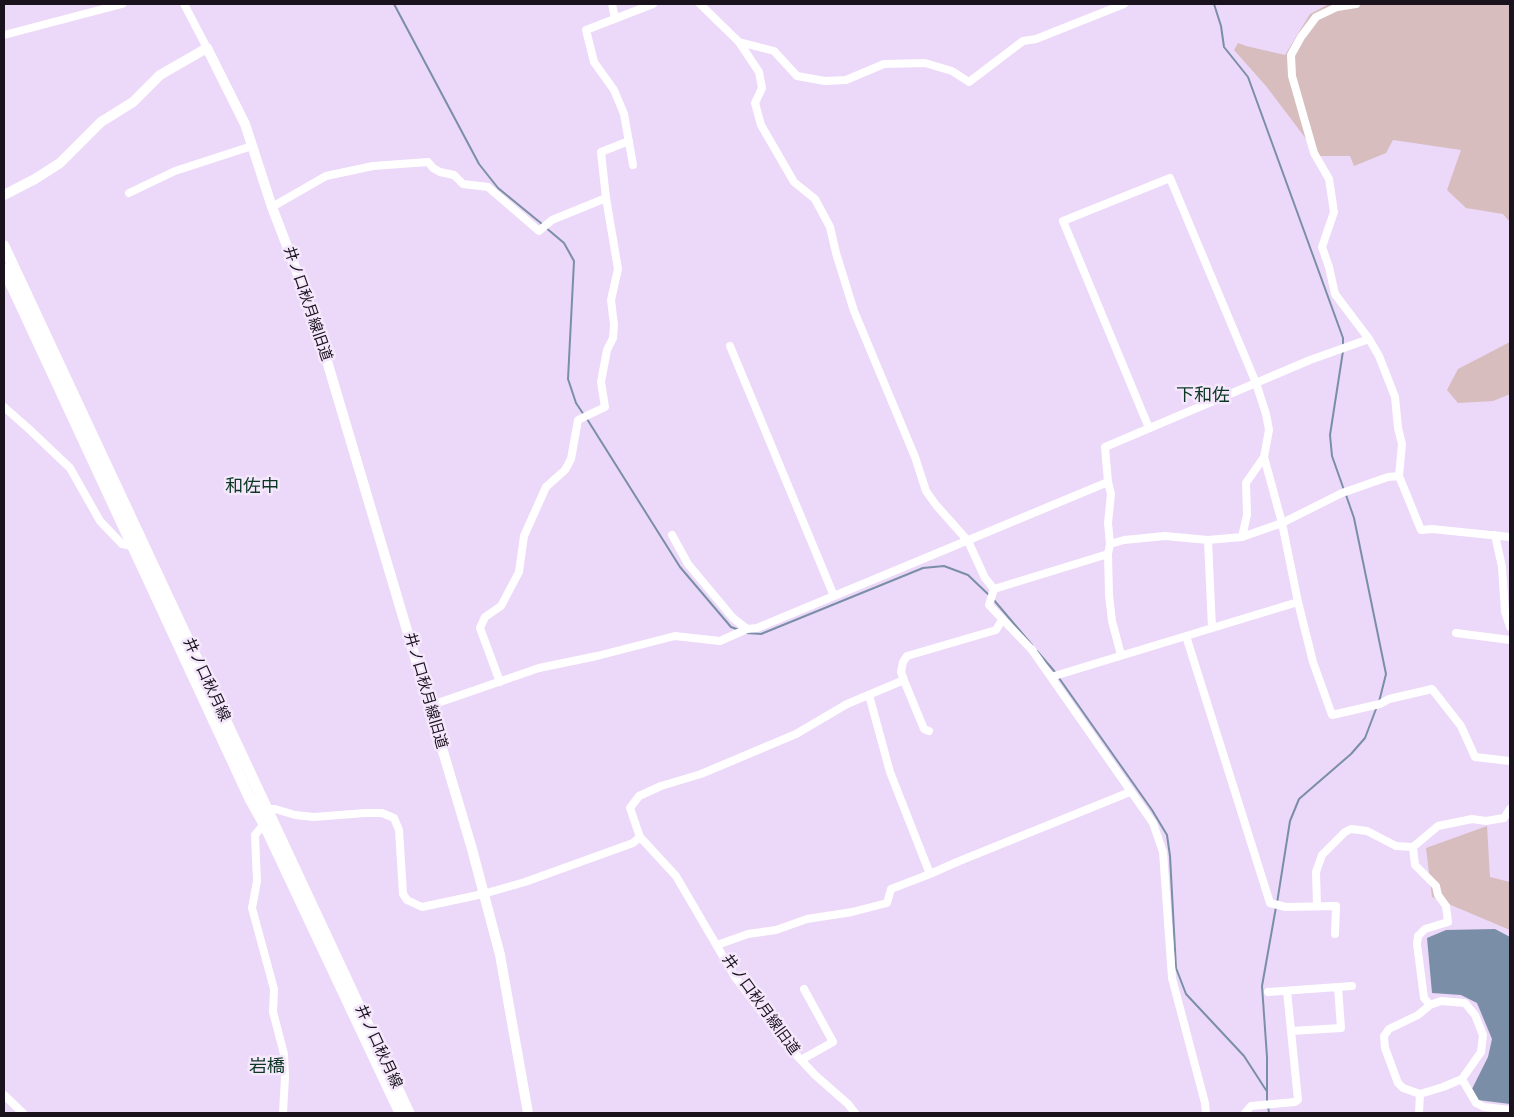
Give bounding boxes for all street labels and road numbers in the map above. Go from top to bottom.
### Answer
street label: 井ノ口秋月線旧道 [279,244,335,364]
street label: 井ノ口秋月線旧道 [400,631,450,751]
street label: 井ノ口秋月線 [179,635,233,725]
street label: 井ノ口秋月線旧道 [717,951,803,1059]
street label: 井ノ口秋月線 [351,1002,405,1092]

